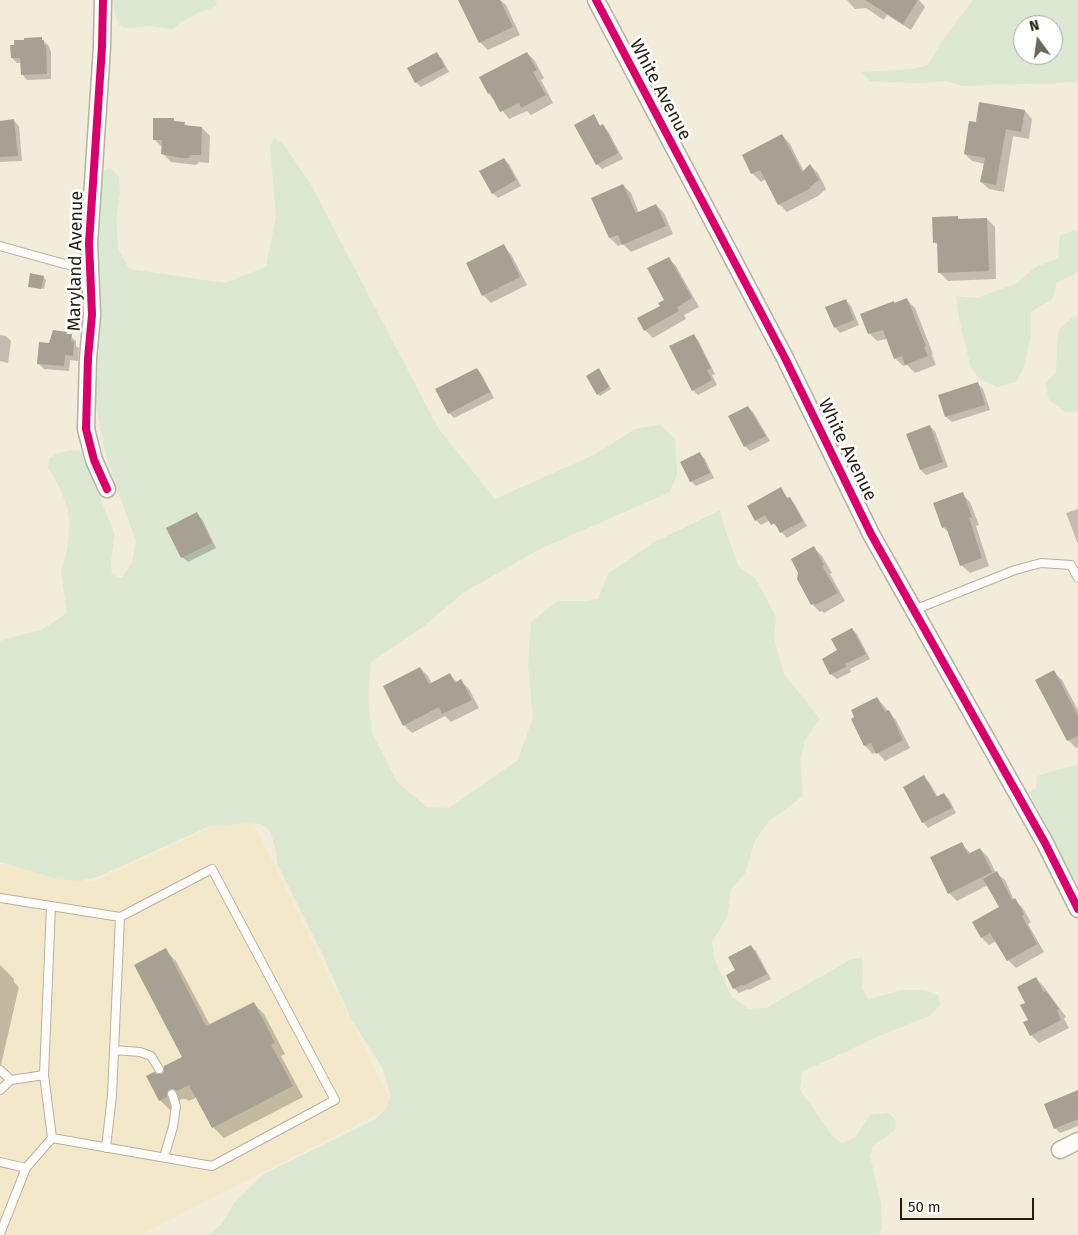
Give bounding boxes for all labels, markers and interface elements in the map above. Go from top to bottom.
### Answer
north arrow [1013,15,1063,65]
text: N [1028,17,1041,35]
street label: White Avenue [624,36,696,144]
street label: Maryland Avenue [64,191,88,331]
street label: White Avenue [813,395,881,505]
scale bar [903,1188,1037,1220]
text: 50 m [908,1198,941,1216]

